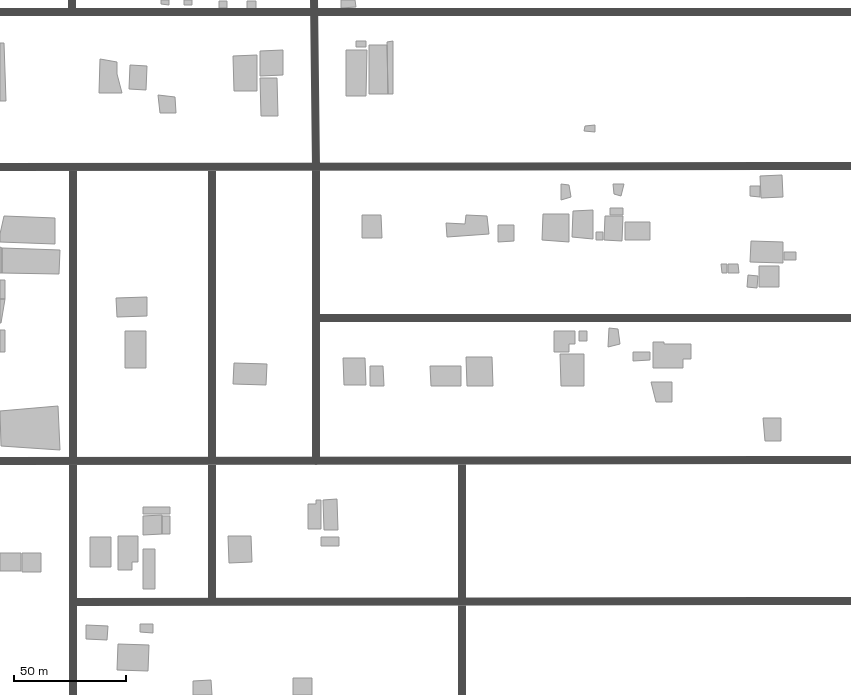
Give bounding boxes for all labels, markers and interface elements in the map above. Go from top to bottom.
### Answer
scale bar [14,657,126,683]
text: 50 m [20,663,48,679]

